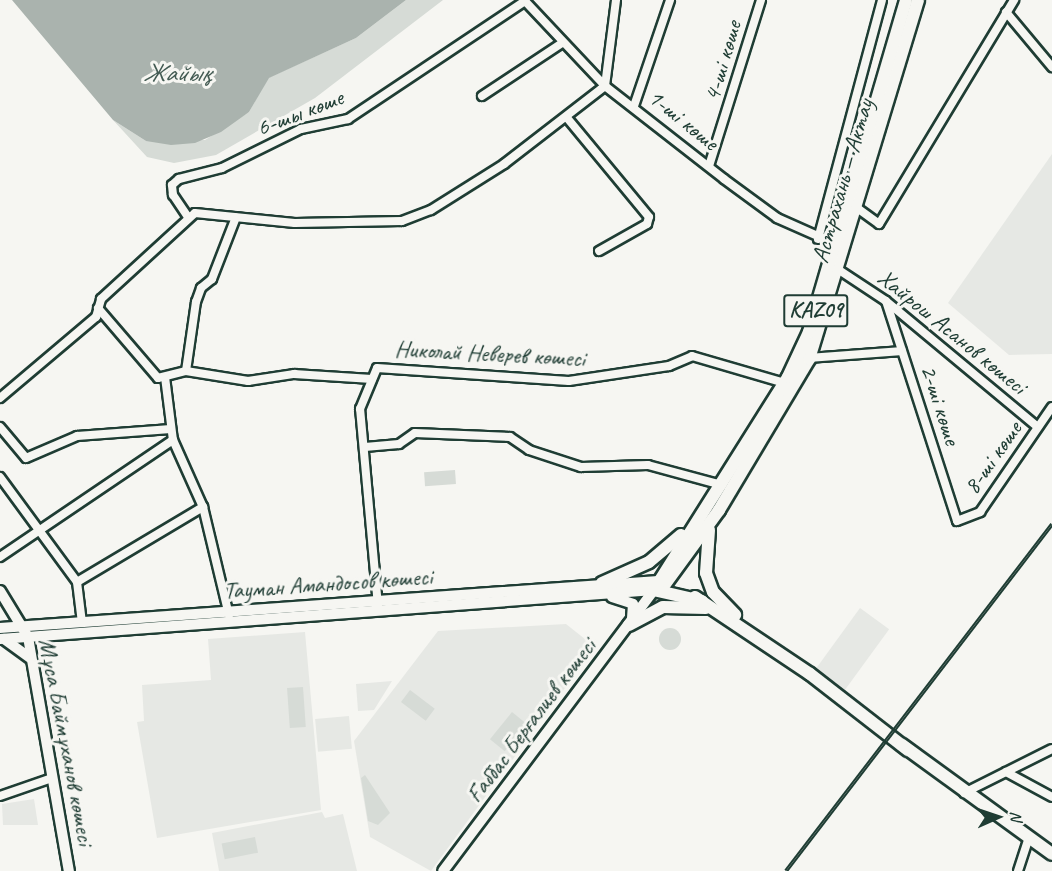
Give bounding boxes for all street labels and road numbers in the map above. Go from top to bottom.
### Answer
street label: 4-шi көше [698,17,748,105]
street label: 6-шы көше [253,83,347,143]
street label: 1-ші көше [642,83,724,157]
street label: Астрахань — Актау [806,96,880,266]
street label: Хайрош Асанов көшесі [872,263,1032,401]
road number: KAZ09 [783,292,849,330]
street label: Николай Неверев көшесі [394,335,586,373]
street label: 2-ші көше [914,361,966,449]
street label: 8-шi көше [958,416,1028,500]
street label: Тауман Амандосов көшесі [223,562,433,606]
street label: Ғаббас Берғалиев көшесі [460,633,602,809]
street label: Мұса Баймұханов көшесі [32,636,100,848]

